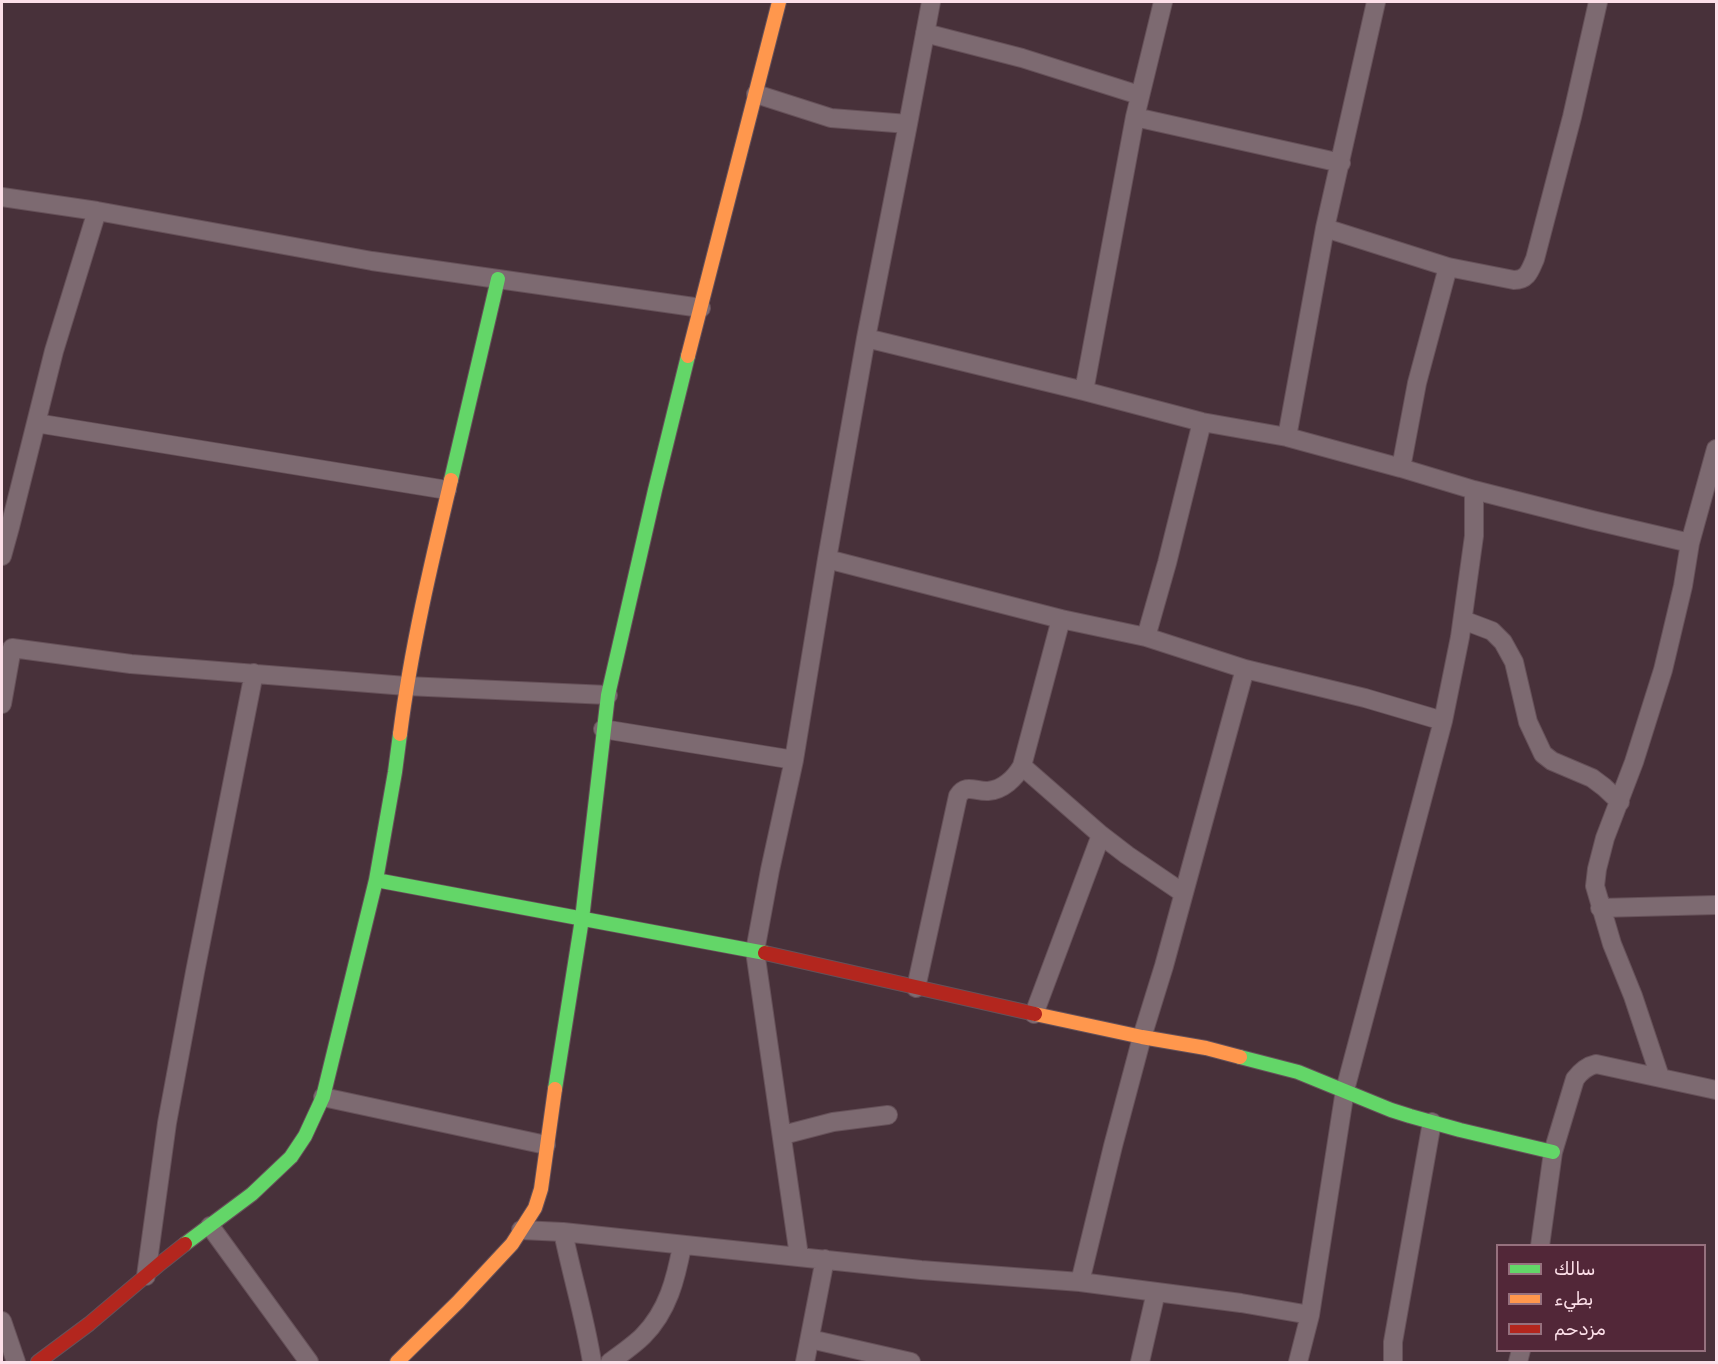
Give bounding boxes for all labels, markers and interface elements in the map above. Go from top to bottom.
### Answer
legend [1496,1244,1706,1352]
text: سالك [1554,1258,1595,1280]
text: بطيء [1554,1288,1593,1310]
text: مزدحم [1554,1318,1606,1340]

